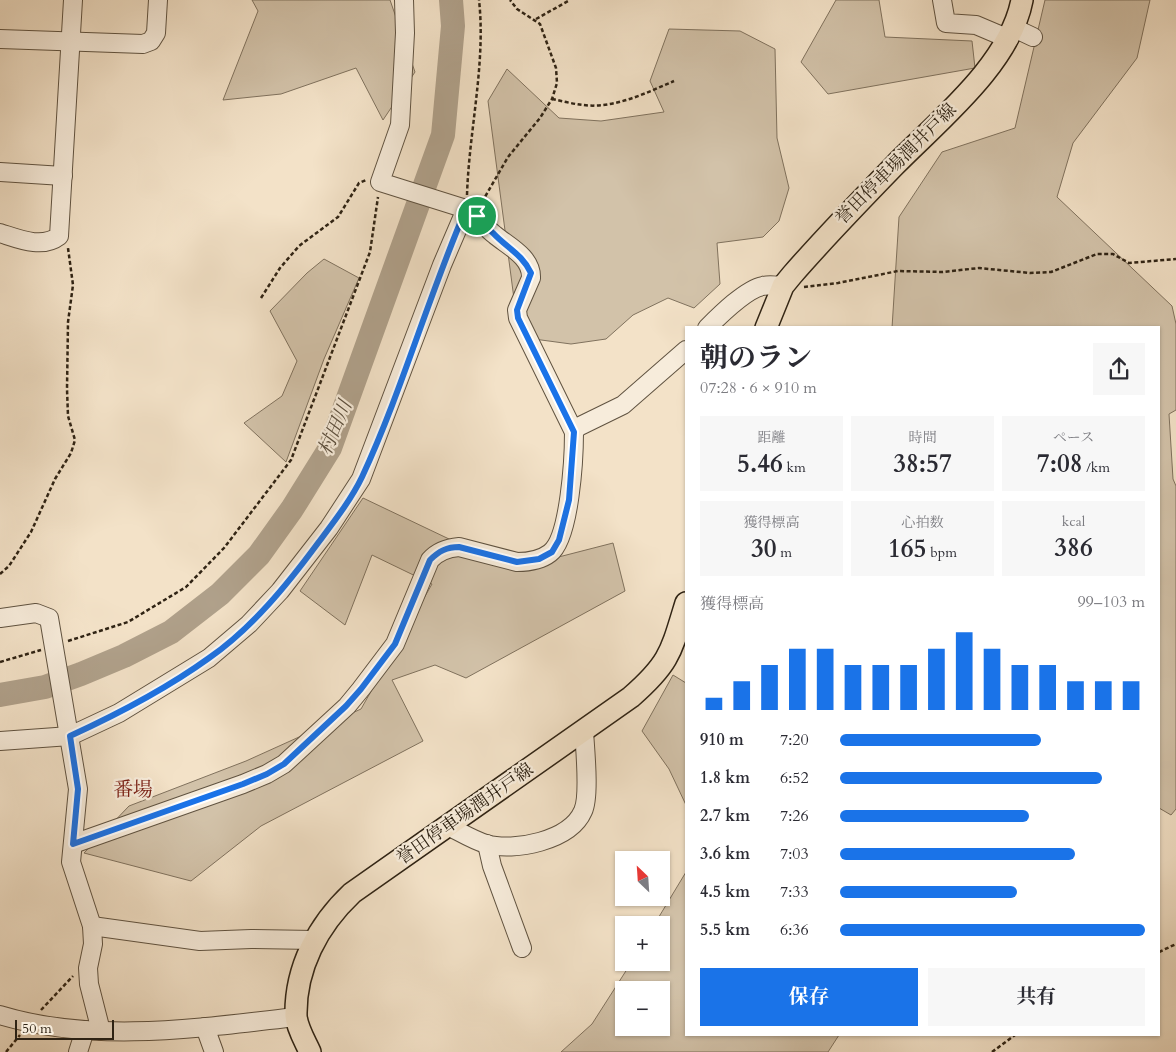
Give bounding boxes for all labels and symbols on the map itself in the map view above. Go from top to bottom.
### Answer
street label: 誉田停車場潤井戸線 [830,98,962,230]
pin [456,195,498,237]
water label: 村田川 [312,395,359,459]
street label: 誉田停車場潤井戸線 [391,757,539,871]
district label: 番場 [113,776,153,803]
north arrow [615,851,670,906]
scale bar [15,1017,114,1040]

